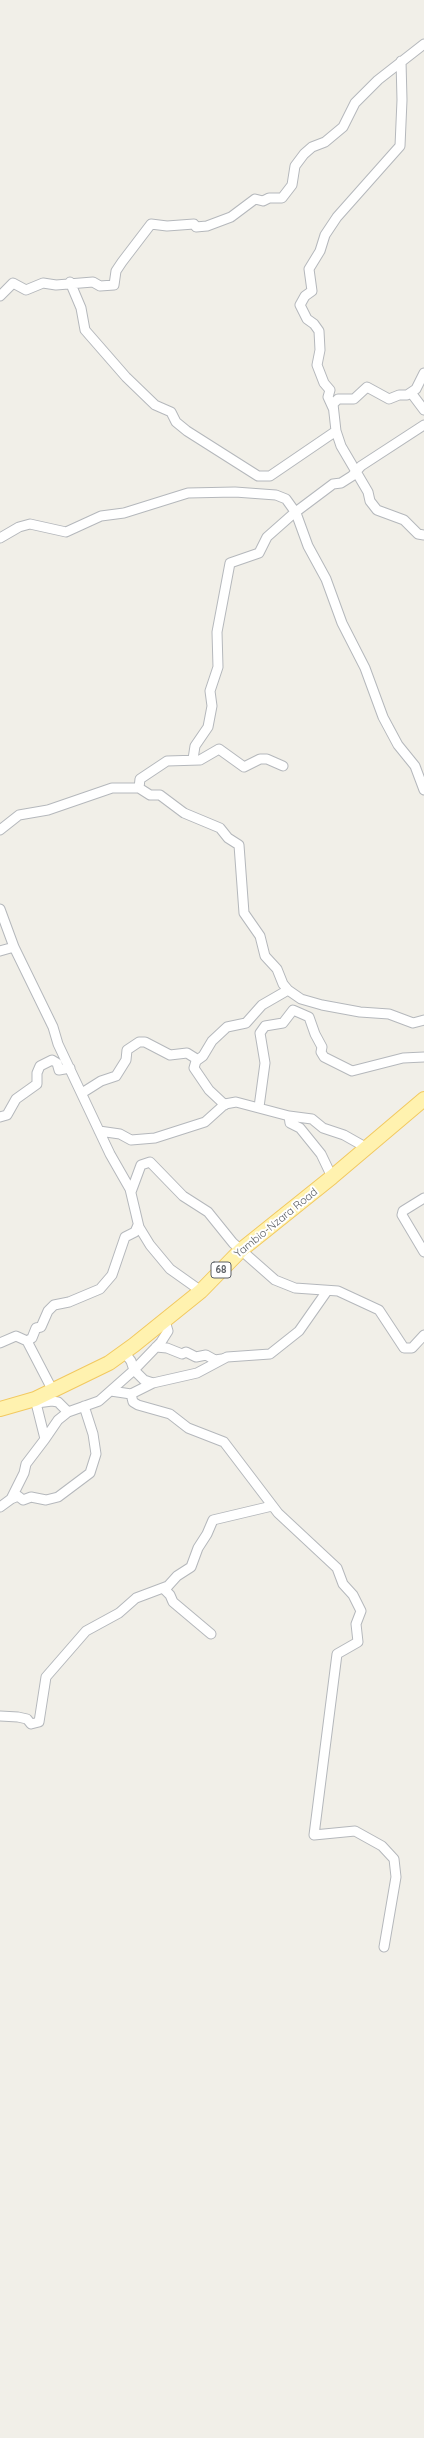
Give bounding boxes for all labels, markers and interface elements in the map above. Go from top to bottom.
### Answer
street label: Yambio-Nzara Road [232,1185,320,1261]
road number: 68 [211,1262,231,1278]

